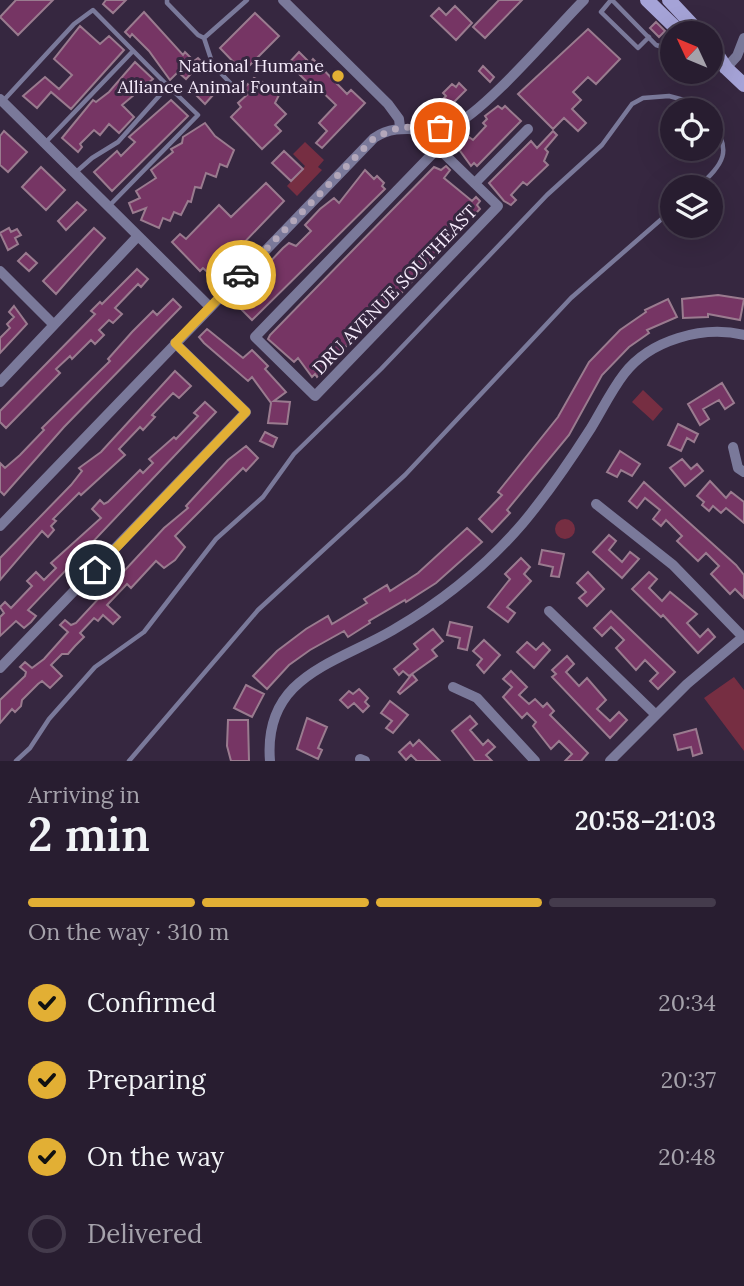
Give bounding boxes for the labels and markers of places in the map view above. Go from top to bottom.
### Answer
place label: National Humane Alliance Animal Fountain [117,54,324,98]
marker: National Humane Alliance Animal Fountain [330,68,346,84]
pin [410,98,470,158]
pin [65,540,125,600]

